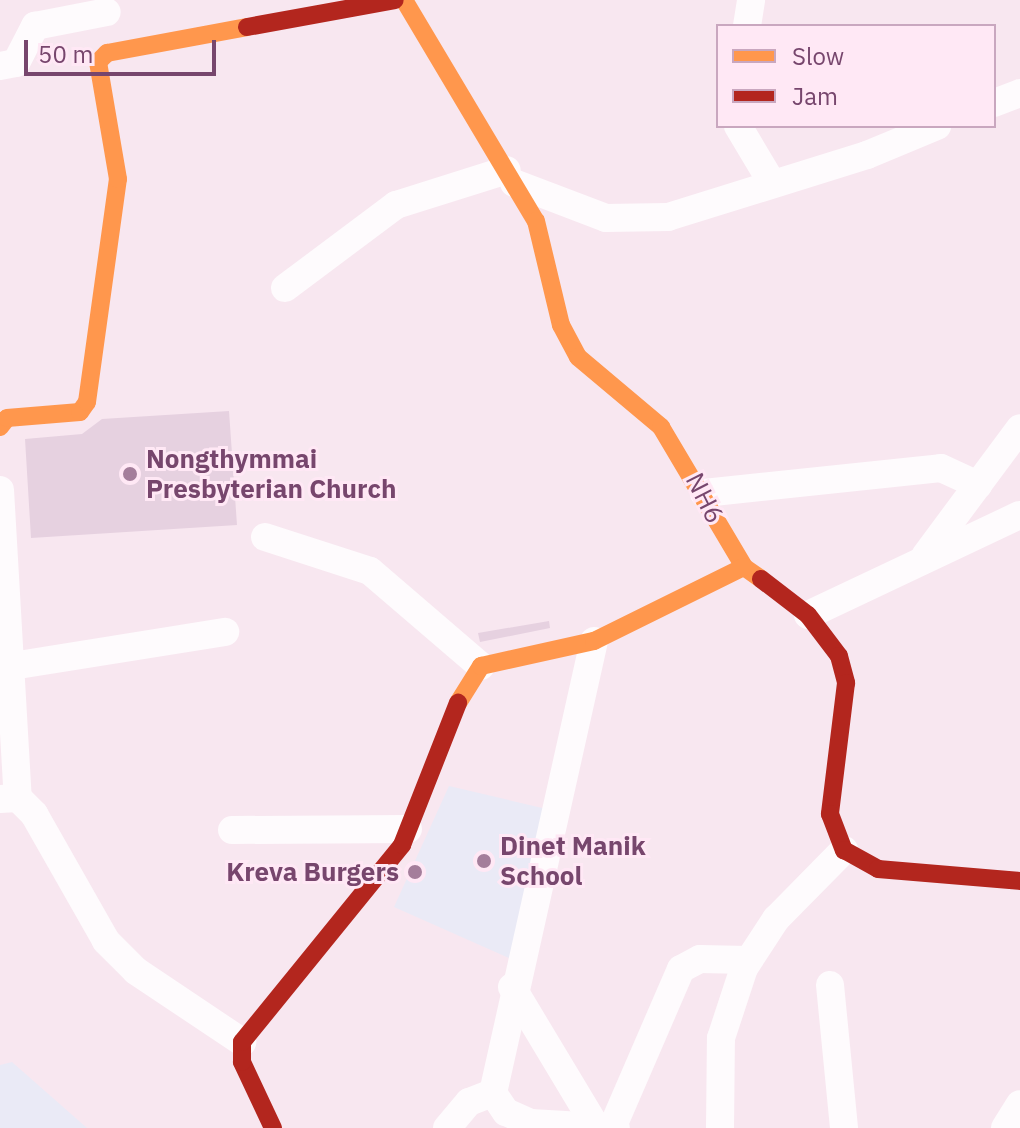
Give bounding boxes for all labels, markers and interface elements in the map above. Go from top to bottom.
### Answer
scale bar [28,24,220,74]
legend [716,24,996,128]
text: 50 m [38,38,93,70]
text: Slow [792,40,844,72]
text: Jam [792,80,838,112]
place label: Nongthymmai Presbyterian Church [146,443,396,504]
marker: Nongthymmai Presbyterian Church [121,465,139,483]
street label: NH6 [679,468,731,528]
place label: Dinet Manik School [500,830,646,892]
marker: Dinet Manik School [475,852,493,870]
place label: Kreva Burgers [226,856,399,888]
marker: Kreva Burgers [406,863,424,881]

